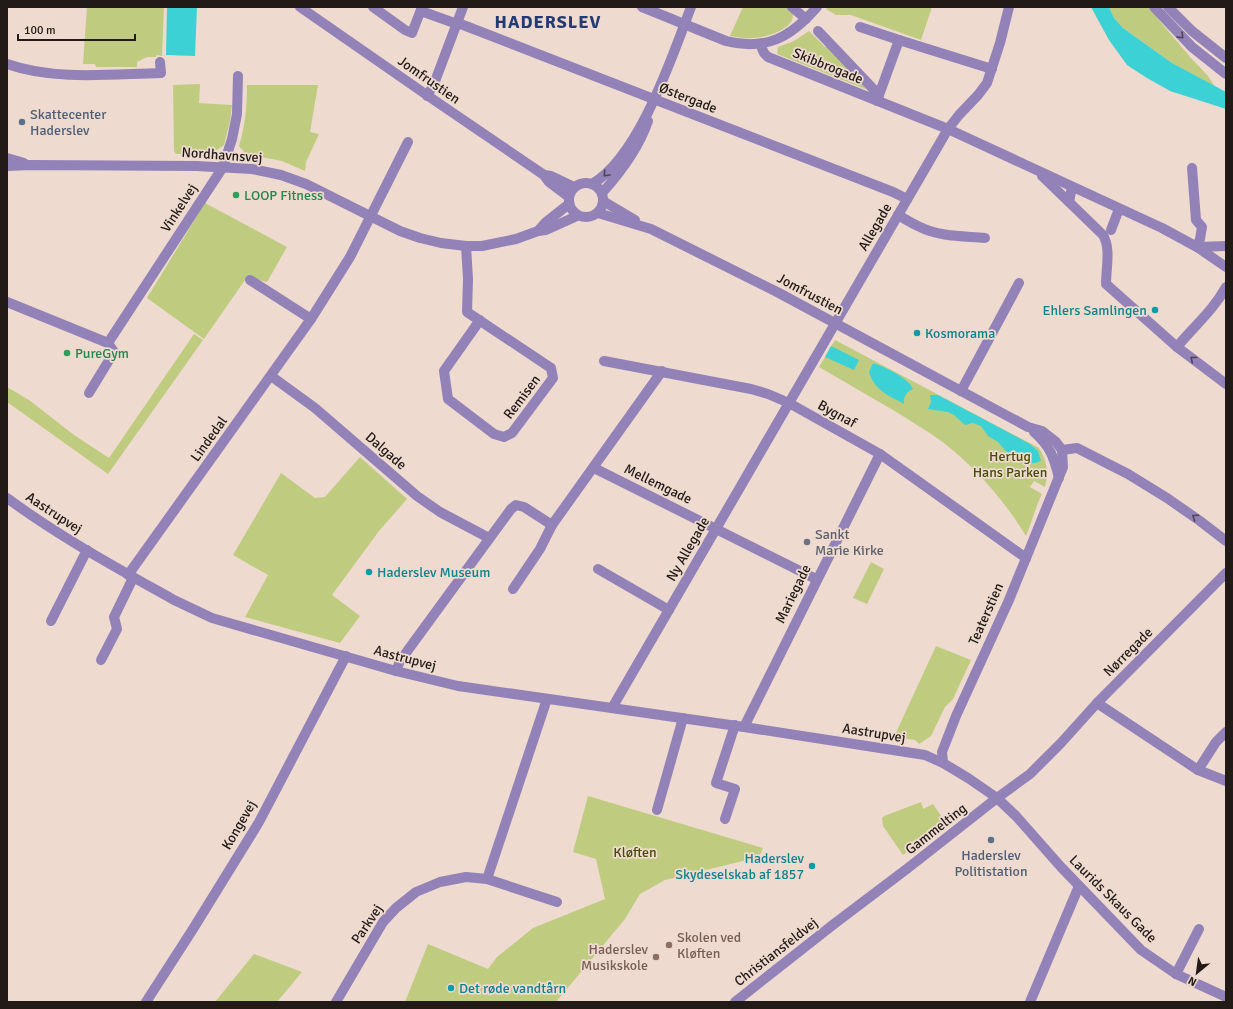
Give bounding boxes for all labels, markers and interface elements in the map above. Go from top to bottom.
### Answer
district label: HADERSLEV [495,11,601,33]
scale bar [18,16,135,42]
text: 100 m [24,23,56,38]
one-way arrow [1176,31,1184,39]
street label: Skibbrogade [790,44,866,88]
street label: Jomfrustien [395,52,463,108]
street label: Østergade [656,79,720,117]
place label: Skattecenter Haderslev [30,106,107,139]
marker: Skattecenter Haderslev [17,117,27,127]
street label: Nordhavnsvej [181,144,263,166]
one-way arrow [603,169,611,177]
street label: Vinkelvej [157,181,201,235]
place label: LOOP Fitness [244,187,323,204]
marker: LOOP Fitness [231,190,241,200]
street label: Allegade [855,200,895,254]
street label: Jomfrustien [774,270,846,318]
place label: Ehlers Samlingen [1043,302,1147,319]
marker: Ehlers Samlingen [1150,305,1160,315]
place label: Kosmorama [925,325,995,342]
marker: Kosmorama [912,328,922,338]
place label: PureGym [75,345,129,362]
marker: PureGym [62,348,72,358]
one-way arrow [1191,357,1198,364]
street label: Remisen [500,372,544,422]
street label: Bygnaf [815,396,860,432]
street label: Lindedal [187,413,231,465]
street label: Dalgade [362,429,410,473]
park label: Hertug Hans Parken [973,448,1047,481]
street label: Mellemgade [621,460,695,508]
street label: Aastrupvej [23,488,85,538]
street label: Ny Allegade [663,514,713,584]
one-way arrow [1192,514,1199,522]
place label: Sankt Marie Kirke [815,526,884,559]
marker: Sankt Marie Kirke [802,537,812,547]
street label: Mariegade [771,562,815,626]
place label: Haderslev Museum [377,564,490,581]
marker: Haderslev Museum [364,567,374,577]
street label: Teaterstien [965,580,1007,648]
street label: Nørregade [1100,624,1156,680]
street label: Aastrupvej [372,642,438,674]
street label: Aastrupvej [841,720,907,746]
street label: Kongevej [218,797,260,853]
street label: Gammelting [902,800,970,858]
marker: Haderslev Politistation [986,835,996,845]
park label: Kløften [613,844,657,861]
place label: Haderslev Politistation [954,847,1028,880]
place label: Haderslev Skydeselskab af 1857 [675,850,805,883]
street label: Laurids Skaus Gade [1066,852,1160,946]
marker: Haderslev Skydeselskab af 1857 [807,861,817,871]
street label: Parkvej [348,901,386,947]
street label: Christiansfeldvej [731,914,821,990]
place label: Skolen ved Kløften [677,929,741,962]
marker: Skolen ved Kløften [664,940,674,950]
place label: Haderslev Musikskole [581,941,649,974]
marker: Haderslev Musikskole [651,952,661,962]
north arrow [1177,953,1217,993]
text: N [1186,974,1199,989]
place label: Det røde vandtårn [459,980,566,997]
marker: Det røde vandtårn [446,983,456,993]

